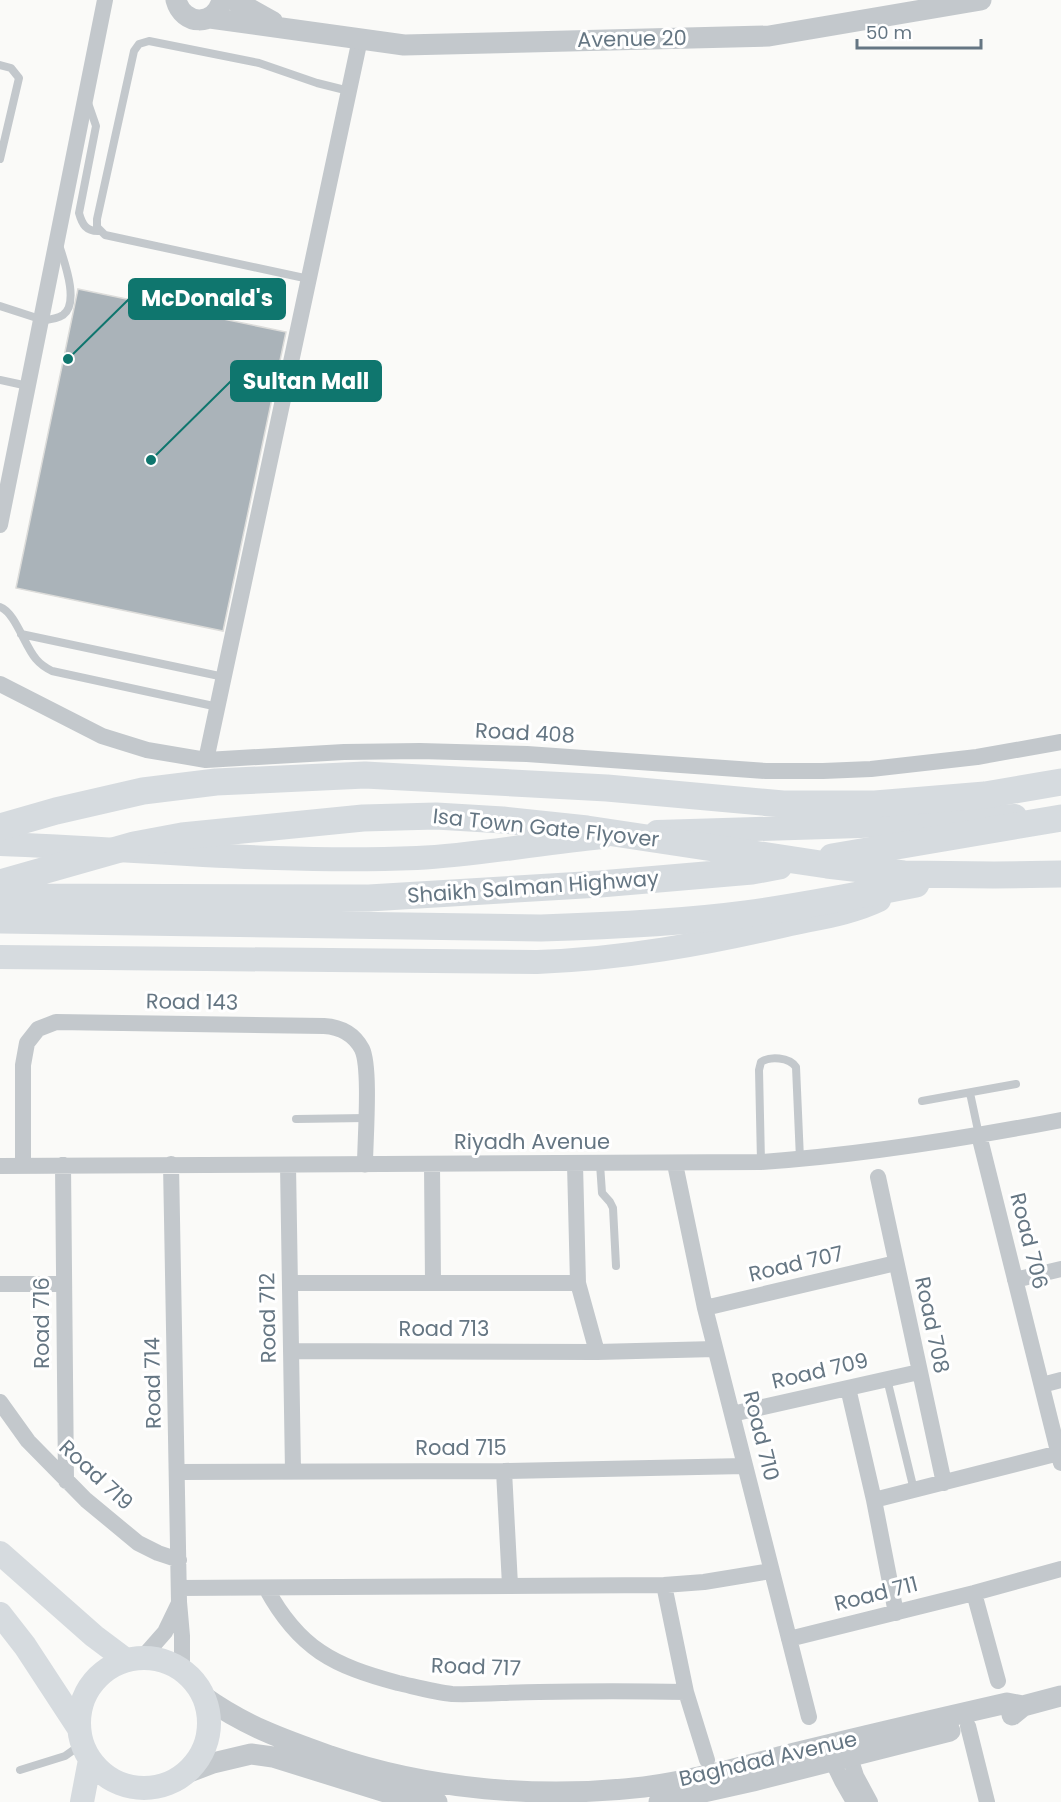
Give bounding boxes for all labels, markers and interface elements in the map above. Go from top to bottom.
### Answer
scale bar [857,12,982,50]
text: 50 m [866,20,912,45]
street label: Avenue 20 [577,23,687,54]
callout: McDonald's [129,279,285,319]
text: McDonald's [141,283,273,314]
callout: Sultan Mall [231,361,381,401]
text: Sultan Mall [243,366,369,397]
street label: Road 408 [474,715,576,750]
street label: Isa Town Gate Flyover [431,801,661,854]
street label: Shaikh Salman Highway [406,863,660,910]
street label: Road 143 [146,986,239,1017]
street label: Riyadh Avenue [454,1127,610,1156]
street label: Road 706 [1004,1190,1055,1292]
street label: Road 707 [746,1239,846,1288]
street label: Road 712 [252,1273,283,1363]
street label: Road 708 [908,1274,957,1376]
street label: Road 716 [27,1277,56,1369]
street label: Road 713 [399,1314,489,1343]
street label: Road 714 [137,1337,168,1429]
street label: Road 709 [769,1345,871,1396]
street label: Road 710 [736,1388,787,1484]
street label: Road 719 [53,1433,140,1516]
street label: Road 715 [415,1433,507,1462]
street label: Road 711 [831,1569,921,1618]
street label: Road 717 [431,1650,521,1683]
street label: Baghdad Avenue [676,1724,860,1793]

